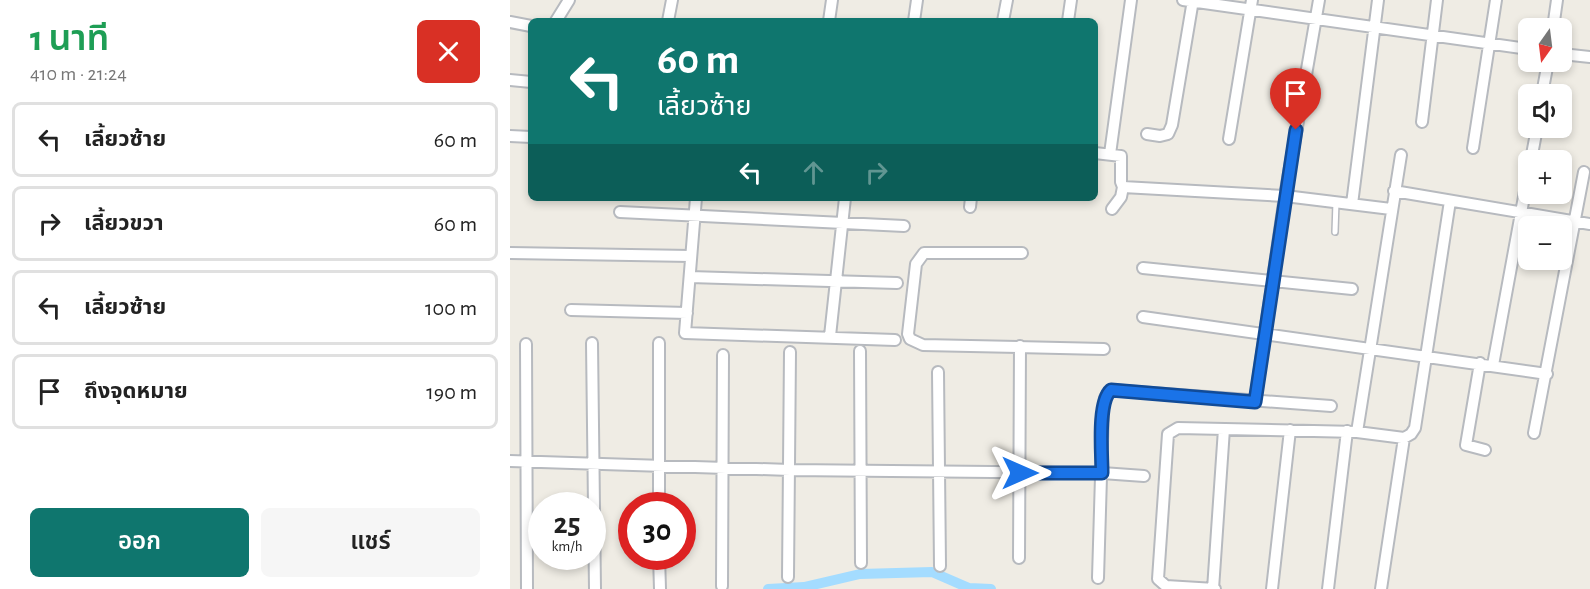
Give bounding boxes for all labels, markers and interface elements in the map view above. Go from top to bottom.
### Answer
north arrow [1518,18,1572,72]
map controls [1518,18,1572,270]
button: close [417,20,480,83]
text: 1 นาที [30,21,109,57]
text: 60 m [657,39,739,81]
icon: left [558,42,636,120]
text: 410 m · 21:24 [30,64,127,84]
pin [1270,68,1321,130]
icon: arrive [1279,77,1312,110]
button: sound [1518,84,1572,138]
text: เลี้ยวซ้าย [657,93,751,120]
icon: left [33,123,66,156]
text: เลี้ยวซ้าย [84,128,166,150]
text: 60 m [434,129,477,151]
button: + [1518,150,1572,204]
icon: left [734,156,767,189]
icon: ahead [797,156,830,189]
icon: right [860,156,893,189]
icon: right [33,207,66,240]
text: เลี้ยวขวา [84,212,164,234]
text: 60 m [434,213,477,235]
button: − [1518,216,1572,270]
icon: left [33,291,66,324]
text: เลี้ยวซ้าย [84,296,166,318]
text: 100 m [425,297,477,319]
icon: arrive [33,375,66,408]
text: ถึงจุดหมาย [84,380,188,402]
text: 190 m [426,381,477,403]
position arrow [988,441,1052,505]
speed limit sign: 30 [618,492,696,570]
button: ออก [30,508,249,577]
button: แชร์ [261,508,480,577]
text: 25 [553,509,581,539]
text: km/h [552,539,582,554]

